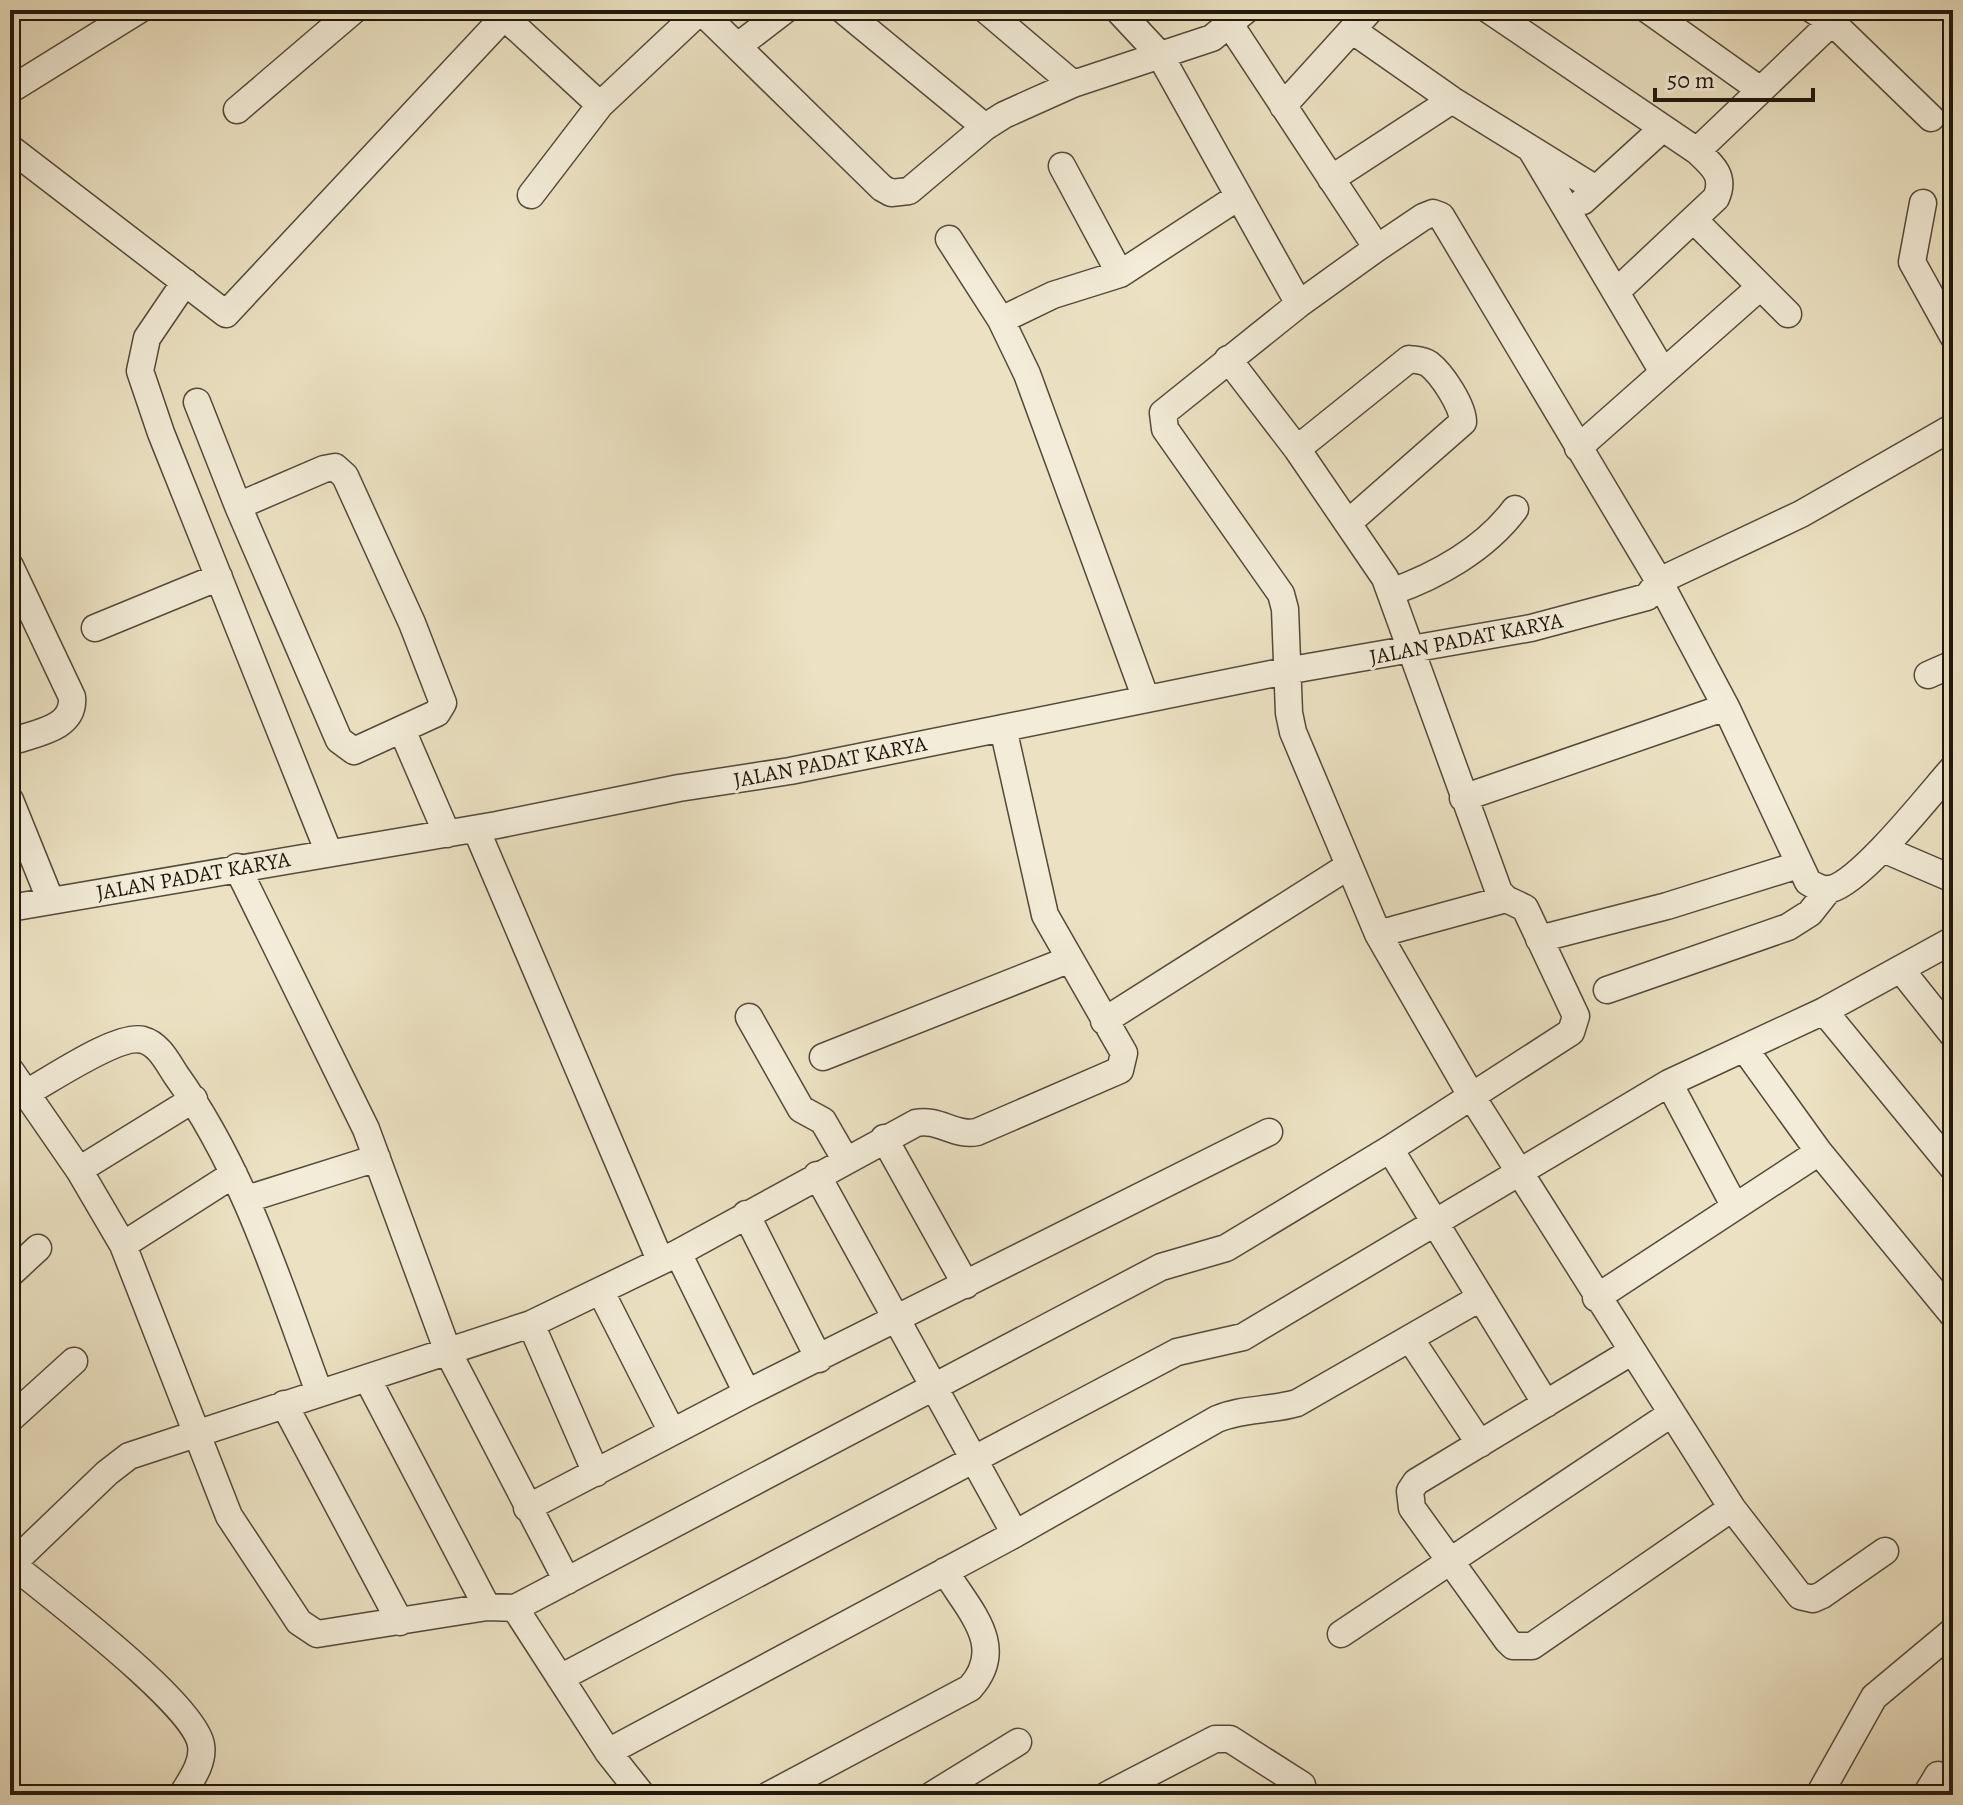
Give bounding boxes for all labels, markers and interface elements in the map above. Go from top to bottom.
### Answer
scale bar [1655,52,1813,102]
text: 50 m [1667,64,1715,96]
street label: JALAN PADAT KARYA [1367,605,1567,672]
street label: JALAN PADAT KARYA [731,728,931,795]
street label: JALAN PADAT KARYA [94,844,294,908]

